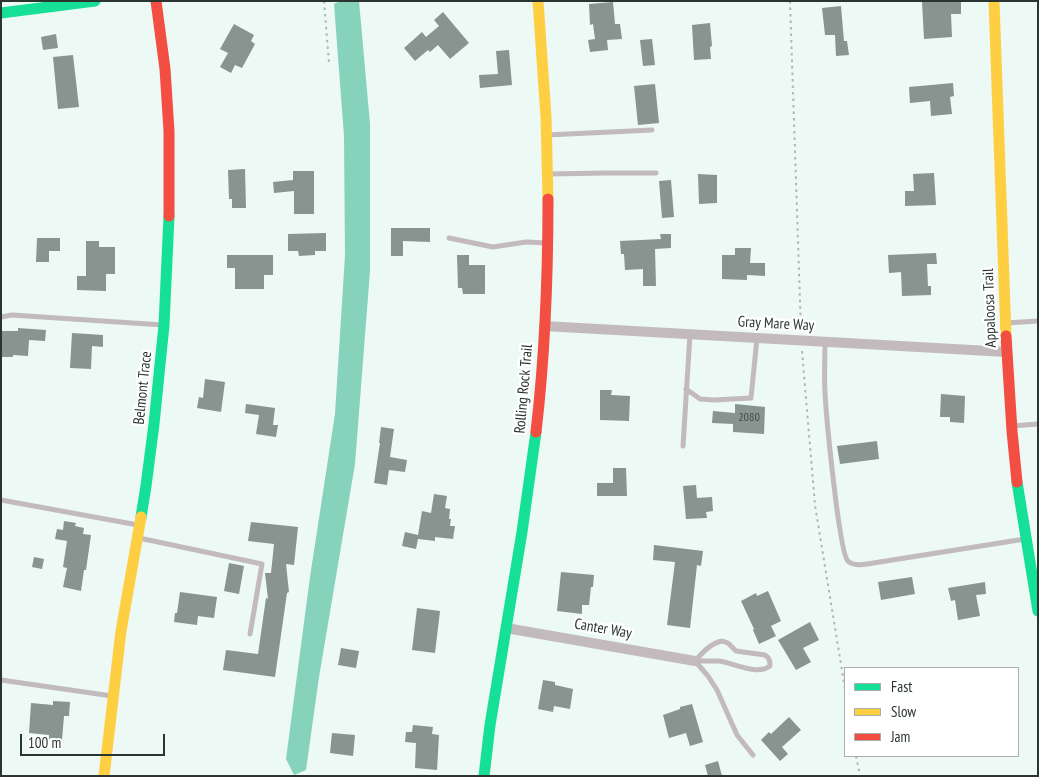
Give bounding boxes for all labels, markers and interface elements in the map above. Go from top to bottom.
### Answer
street label: Appaloosa Trail [980,268,1000,348]
street label: Gray Mare Way [737,313,815,335]
street label: Rolling Rock Trail [511,344,537,434]
street label: Belmont Trace [130,350,156,426]
house number: 2080 [738,411,760,425]
street label: Canter Way [573,615,633,643]
legend [844,667,1019,757]
text: Fast [891,677,912,696]
text: Slow [891,702,916,721]
scale bar [22,724,168,756]
text: Jam [891,727,910,746]
text: 100 m [28,733,61,752]

